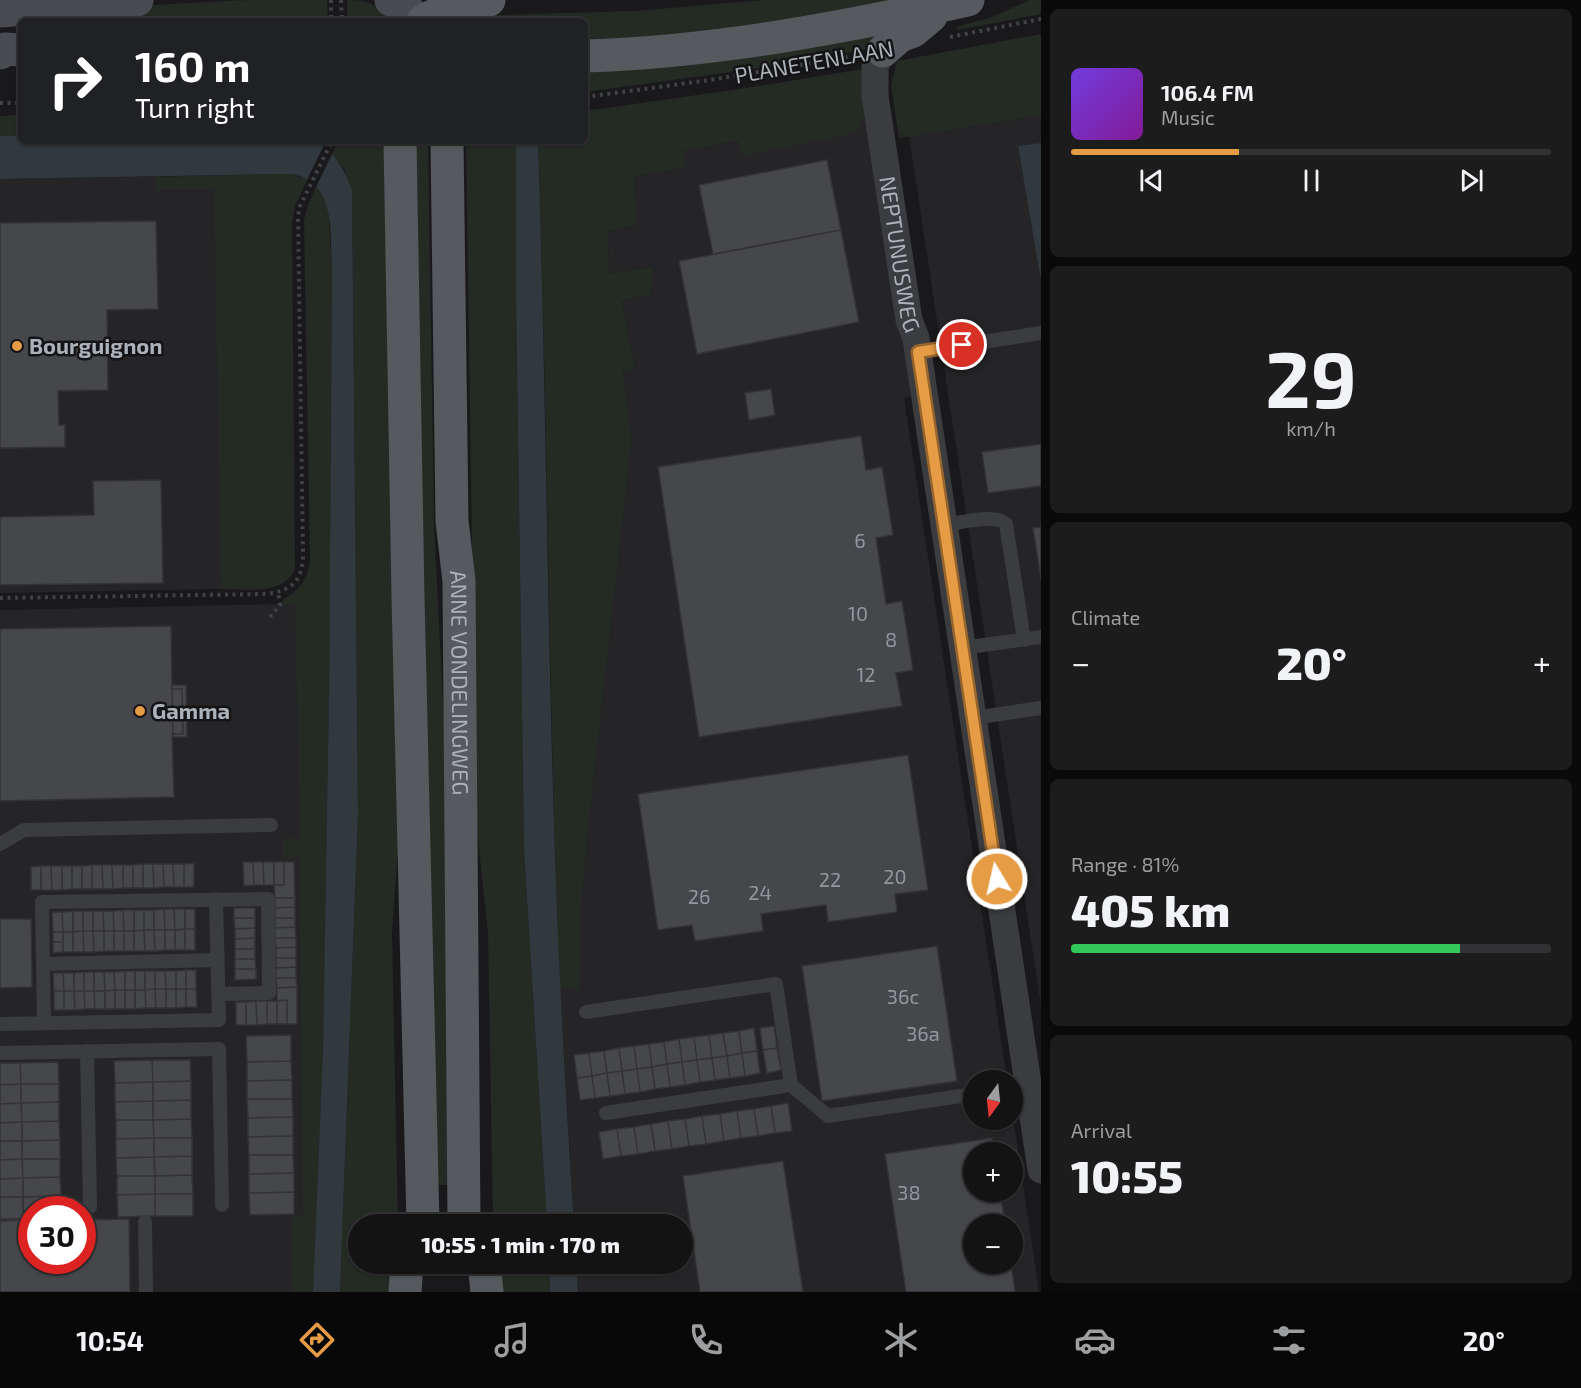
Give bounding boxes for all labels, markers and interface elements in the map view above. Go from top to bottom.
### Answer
street label: PLANETENLAAN [732,34,895,88]
text: 160 m [135,40,251,90]
icon: right [36,42,114,120]
text: 106.4 FM [1161,79,1254,105]
text: Turn right [135,91,255,123]
text: Music [1161,105,1215,129]
icon: previous [1135,164,1168,197]
icon: pause [1295,164,1328,197]
icon: next [1455,164,1488,197]
street label: NEPTUNUSWEG [875,174,926,336]
pin [936,319,987,370]
icon: arrive [945,328,978,361]
text: 29 [1265,330,1357,424]
place label: Bourguignon [29,332,163,358]
marker: Bourguignon [10,339,24,353]
text: km/h [1286,416,1336,440]
house number: 6 [854,528,866,552]
street label: ANNE VONDELINGWEG [446,568,475,795]
house number: 10 [848,601,868,625]
text: Climate [1071,605,1140,629]
house number: 8 [885,627,897,651]
text: 20° [1276,635,1347,689]
text: − [1071,642,1090,682]
text: + [1533,642,1551,682]
house number: 12 [856,662,876,686]
place label: Gamma [152,697,230,723]
marker: Gamma [133,704,147,718]
position arrow [965,847,1029,911]
text: Range · 81% [1071,852,1179,876]
house number: 20 [883,864,907,888]
house number: 22 [819,867,841,891]
house number: 24 [748,880,772,904]
text: 405 km [1071,882,1230,936]
house number: 26 [688,884,710,908]
house number: 36c [887,984,919,1008]
house number: 36a [906,1021,940,1045]
north arrow [963,1070,1023,1130]
map controls [963,1070,1023,1274]
text: Arrival [1071,1118,1132,1142]
button: + [963,1142,1023,1202]
text: 10:55 [1071,1148,1183,1202]
house number: 38 [897,1180,921,1204]
speed limit sign: 30 [18,1196,96,1274]
button: − [963,1214,1023,1274]
text: 10:55 · 1 min · 170 m [421,1231,620,1257]
icon: directions [296,1319,338,1361]
icon: music [491,1319,533,1361]
icon: phone [685,1319,727,1361]
icon: climate [880,1319,922,1361]
icon: car [1074,1319,1116,1361]
icon: filters [1268,1319,1310,1361]
text: 10:54 [76,1324,144,1356]
text: 20° [1463,1324,1505,1356]

